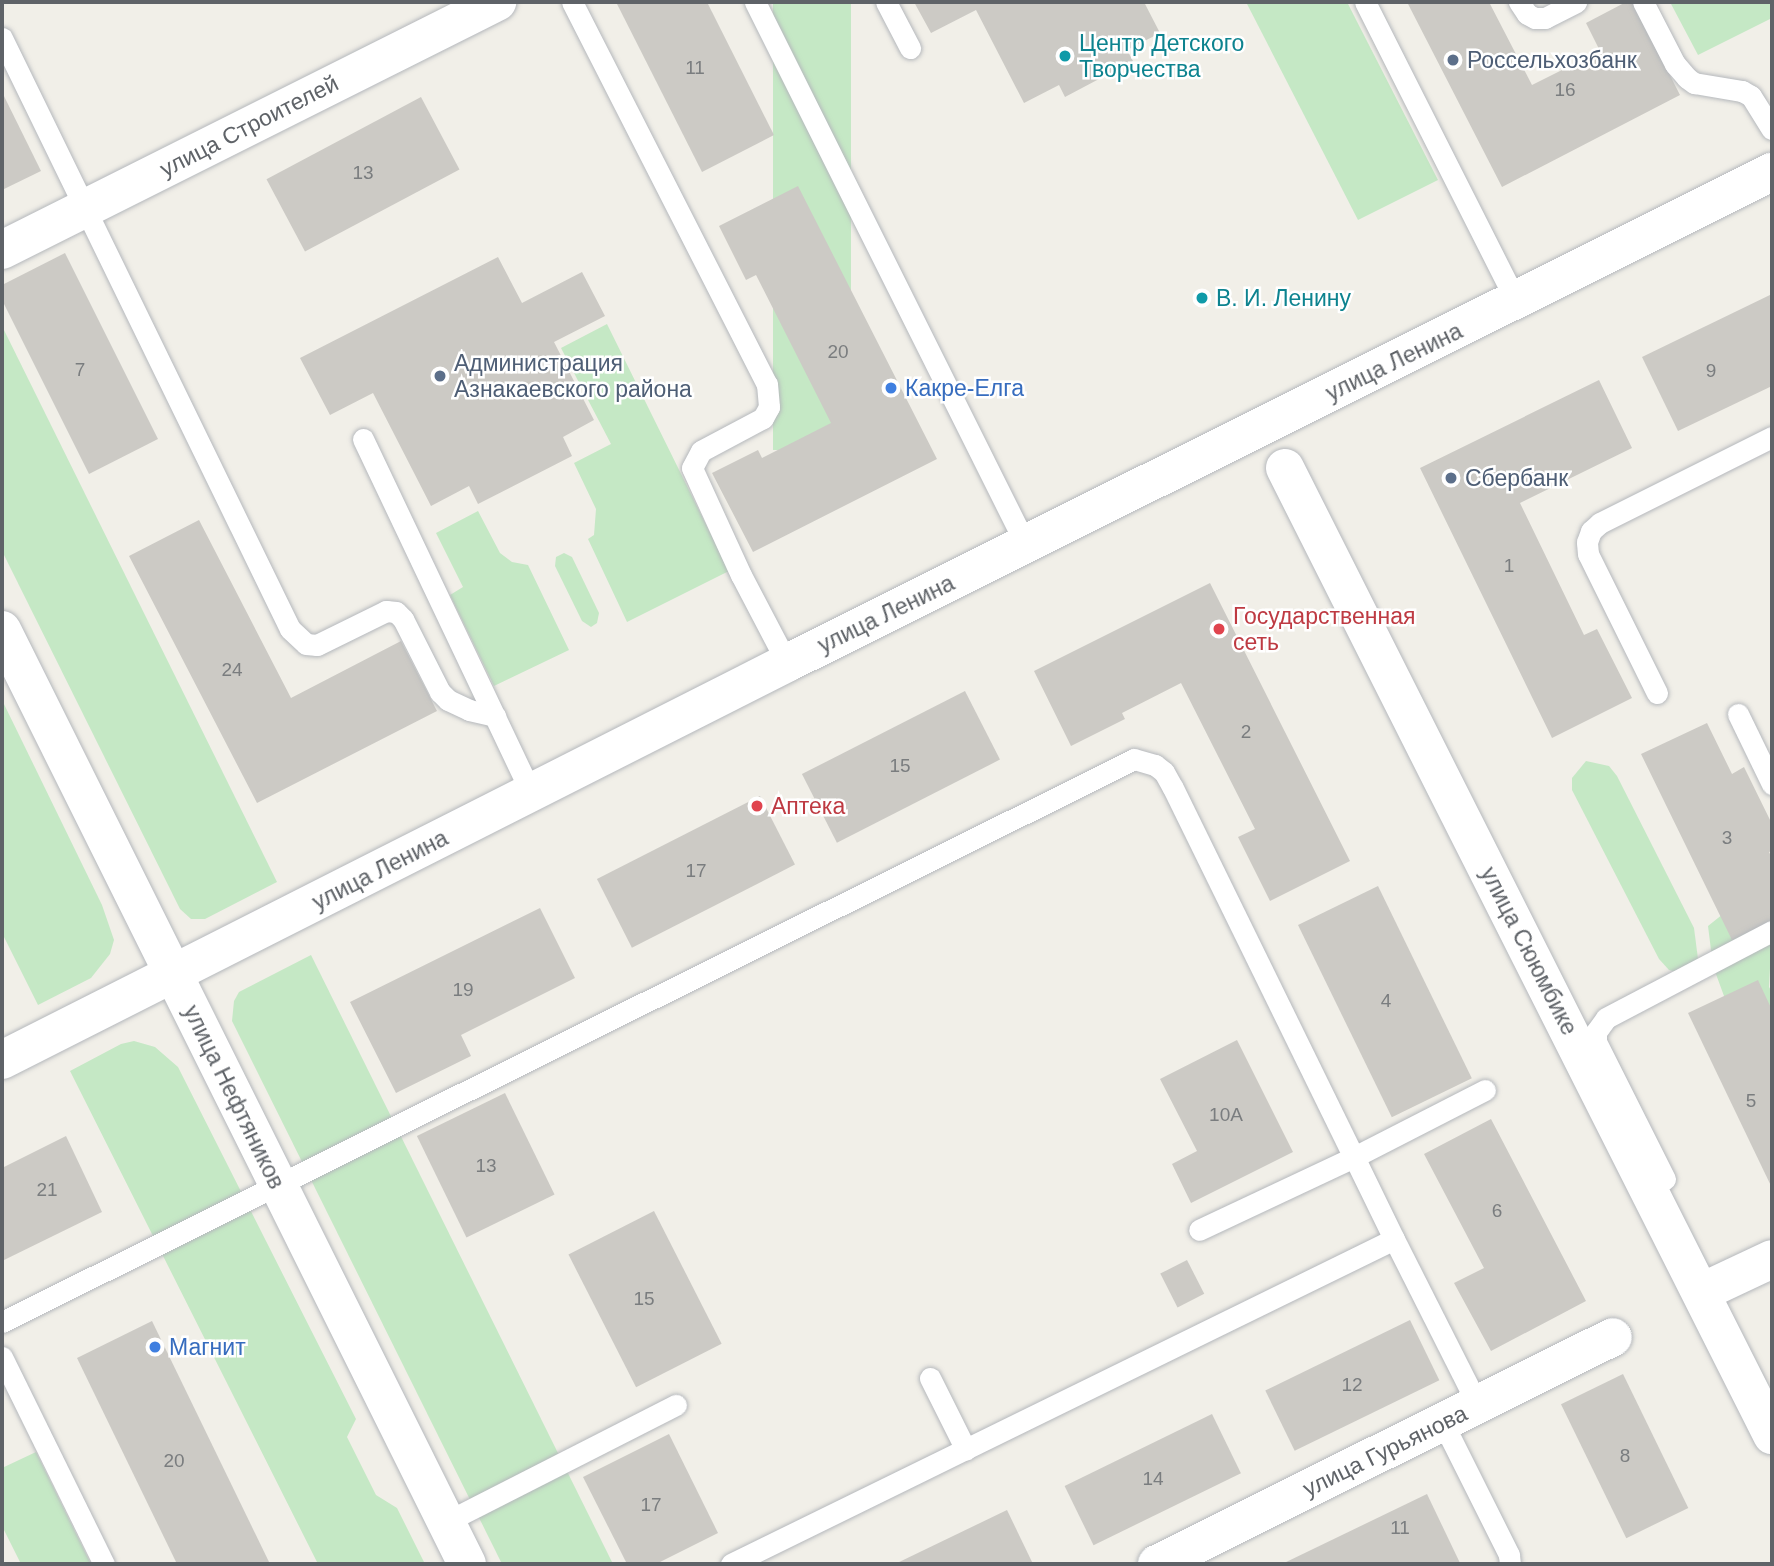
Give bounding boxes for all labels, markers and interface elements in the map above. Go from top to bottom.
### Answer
place label: Центр Детского Творчества [1079,29,1244,83]
place label: Россельхозбанк [1467,46,1637,74]
marker: Центр Детского Творчества [1057,48,1073,64]
marker: Россельхозбанк [1445,52,1461,68]
house number: 11 [685,57,705,79]
street label: улица Строителей [155,69,343,183]
house number: 16 [1554,79,1576,101]
house number: 13 [352,162,374,184]
place label: В. И. Ленину [1216,284,1351,312]
marker: В. И. Ленину [1194,290,1210,306]
street label: улица Ленина [1321,317,1467,407]
house number: 20 [827,341,849,363]
place label: Администрация Азнакаевского района [454,349,692,403]
house number: 7 [75,359,85,381]
house number: 9 [1706,360,1716,382]
marker: Администрация Азнакаевского района [432,368,448,384]
place label: Какре-Елга [905,374,1024,402]
marker: Какре-Елга [883,380,899,396]
place label: Сбербанк [1465,464,1568,492]
marker: Сбербанк [1443,470,1459,486]
house number: 1 [1504,555,1514,577]
street label: улица Ленина [813,569,959,659]
place label: Государственная сеть [1233,602,1415,656]
marker: Государственная сеть [1211,621,1227,637]
house number: 24 [221,659,243,681]
house number: 2 [1241,721,1251,743]
house number: 15 [889,755,911,777]
place label: Аптека [771,792,845,820]
marker: Аптека [749,798,765,814]
street label: улица Ленина [308,824,452,916]
house number: 3 [1722,827,1732,849]
house number: 17 [685,860,707,882]
street label: улица Сююмбике [1475,862,1583,1040]
house number: 19 [452,979,474,1001]
house number: 4 [1381,990,1391,1012]
street label: улица Нефтяников [177,1000,291,1194]
house number: 5 [1746,1090,1756,1112]
house number: 10А [1209,1104,1243,1126]
house number: 13 [475,1155,497,1177]
house number: 21 [36,1179,58,1201]
house number: 6 [1492,1200,1502,1222]
house number: 15 [633,1288,655,1310]
place label: Магнит [169,1333,246,1361]
marker: Магнит [147,1339,163,1355]
house number: 12 [1341,1374,1363,1396]
street label: улица Гурьянова [1298,1399,1472,1503]
house number: 8 [1620,1445,1630,1467]
house number: 20 [163,1450,185,1472]
house number: 14 [1142,1468,1164,1490]
house number: 17 [640,1494,662,1516]
house number: 11 [1390,1517,1410,1539]

